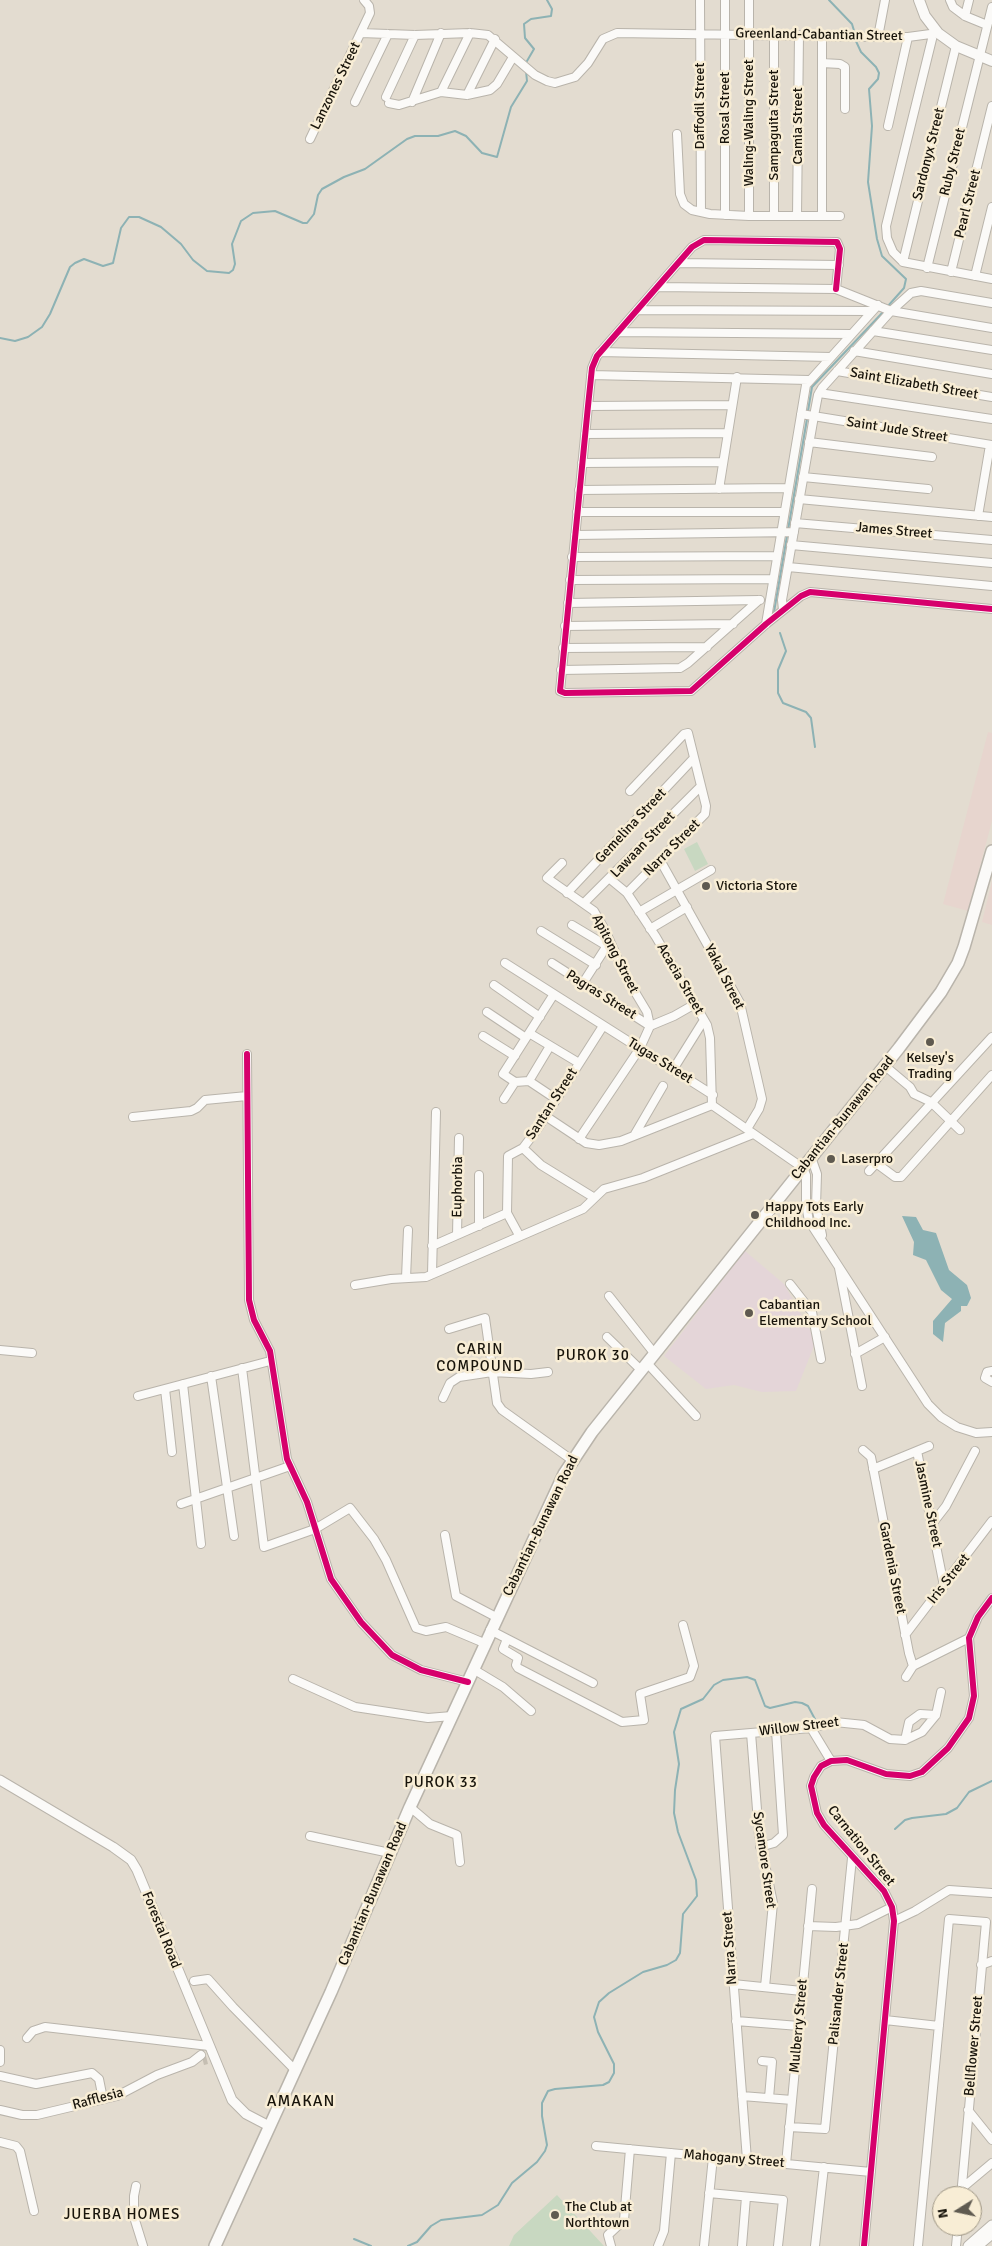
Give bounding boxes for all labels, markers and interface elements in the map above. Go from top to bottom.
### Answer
street label: Greenland-Cabantian Street [735,25,903,45]
street label: Lanzones Street [308,39,364,133]
street label: Waling-Waling Street [741,59,757,187]
street label: Daffodil Street [692,63,708,149]
street label: Sampaguita Street [766,70,782,180]
street label: Rosal Street [717,72,733,144]
street label: Camia Street [790,87,806,165]
street label: Sardonyx Street [909,106,949,202]
street label: Ruby Street [936,126,970,198]
street label: Pearl Street [951,168,985,240]
street label: Saint Elizabeth Street [849,364,979,404]
street label: Saint Jude Street [845,414,949,446]
street label: James Street [855,519,933,543]
street label: Gemelina Street [592,785,670,867]
street label: Lawaan Street [607,808,679,882]
street label: Narra Street [640,816,704,880]
place label: Victoria Store [716,878,798,894]
marker: Victoria Store [700,880,712,892]
street label: Apitong Street [588,912,642,996]
street label: Acacia Street [653,940,707,1018]
street label: Yakal Street [700,941,748,1013]
street label: Pagras Street [563,967,639,1023]
street label: Tugas Street [624,1034,696,1088]
marker: Kelsey's Trading [924,1036,936,1048]
place label: Kelsey's Trading [906,1050,954,1082]
street label: Cabantian-Bunawan Road [788,1053,898,1183]
street label: Santan Street [523,1065,581,1143]
place label: Laserpro [841,1151,893,1167]
marker: Laserpro [825,1153,837,1165]
street label: Euphorbia [449,1156,467,1218]
place label: Happy Tots Early Childhood Inc. [765,1199,864,1232]
marker: Happy Tots Early Childhood Inc. [749,1209,761,1221]
place label: Cabantian Elementary School [759,1297,872,1330]
marker: Cabantian Elementary School [743,1307,755,1319]
district label: CARIN COMPOUND [435,1341,525,1376]
district label: PUROK 30 [555,1347,631,1365]
street label: Cabantian-Bunawan Road [500,1453,582,1599]
street label: Jasmine Street [911,1459,945,1549]
street label: Gardenia Street [875,1520,909,1616]
street label: Iris Street [924,1551,974,1607]
street label: Willow Street [758,1714,840,1740]
district label: PUROK 33 [403,1774,479,1792]
street label: Carnation Street [823,1802,899,1890]
street label: Sycamore Street [749,1811,779,1909]
street label: Cabantian-Bunawan Road [335,1820,411,1968]
street label: Forestal Road [138,1889,184,1971]
street label: Narra Street [719,1911,741,1985]
street label: Palisander Street [825,1942,853,2046]
street label: Mulberry Street [787,1978,811,2074]
street label: Bellflower Street [961,1995,987,2097]
street label: Rafflesia [71,2084,125,2114]
district label: AMAKAN [266,2092,336,2112]
street label: Mahogany Street [683,2146,785,2172]
north arrow [932,2186,982,2236]
place label: The Club at Northtown [565,2199,632,2232]
district label: JUERBA HOMES [62,2206,182,2224]
text: N [934,2207,952,2220]
marker: The Club at Northtown [549,2209,561,2221]

